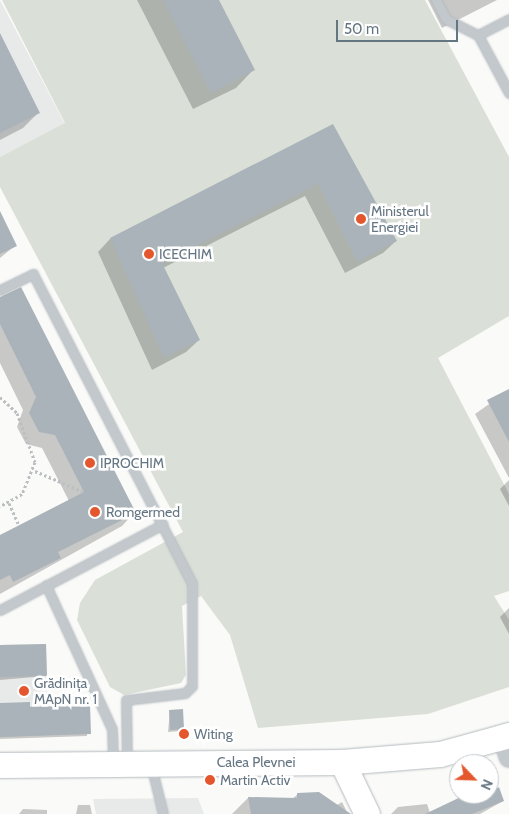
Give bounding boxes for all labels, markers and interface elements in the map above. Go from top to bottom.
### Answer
scale bar [339,10,462,42]
text: 50 m [344,20,379,38]
place label: Ministerul Energiei [371,203,429,236]
marker: Ministerul Energiei [355,213,367,225]
place label: ICECHIM [159,246,212,262]
marker: ICECHIM [143,248,155,260]
place label: IPROCHIM [100,455,164,471]
marker: IPROCHIM [84,457,96,469]
place label: Romgermed [106,504,180,520]
marker: Romgermed [88,505,102,519]
place label: Grădinița MApN nr. 1 [34,675,97,708]
marker: Grădinița MApN nr. 1 [18,685,30,697]
place label: Witing [194,726,233,742]
marker: Witing [178,728,190,740]
street label: Calea Plevnei [217,754,295,770]
north arrow [449,754,499,804]
place label: Martin Activ [220,772,290,788]
marker: Martin Activ [204,774,216,786]
text: N [477,777,497,793]

